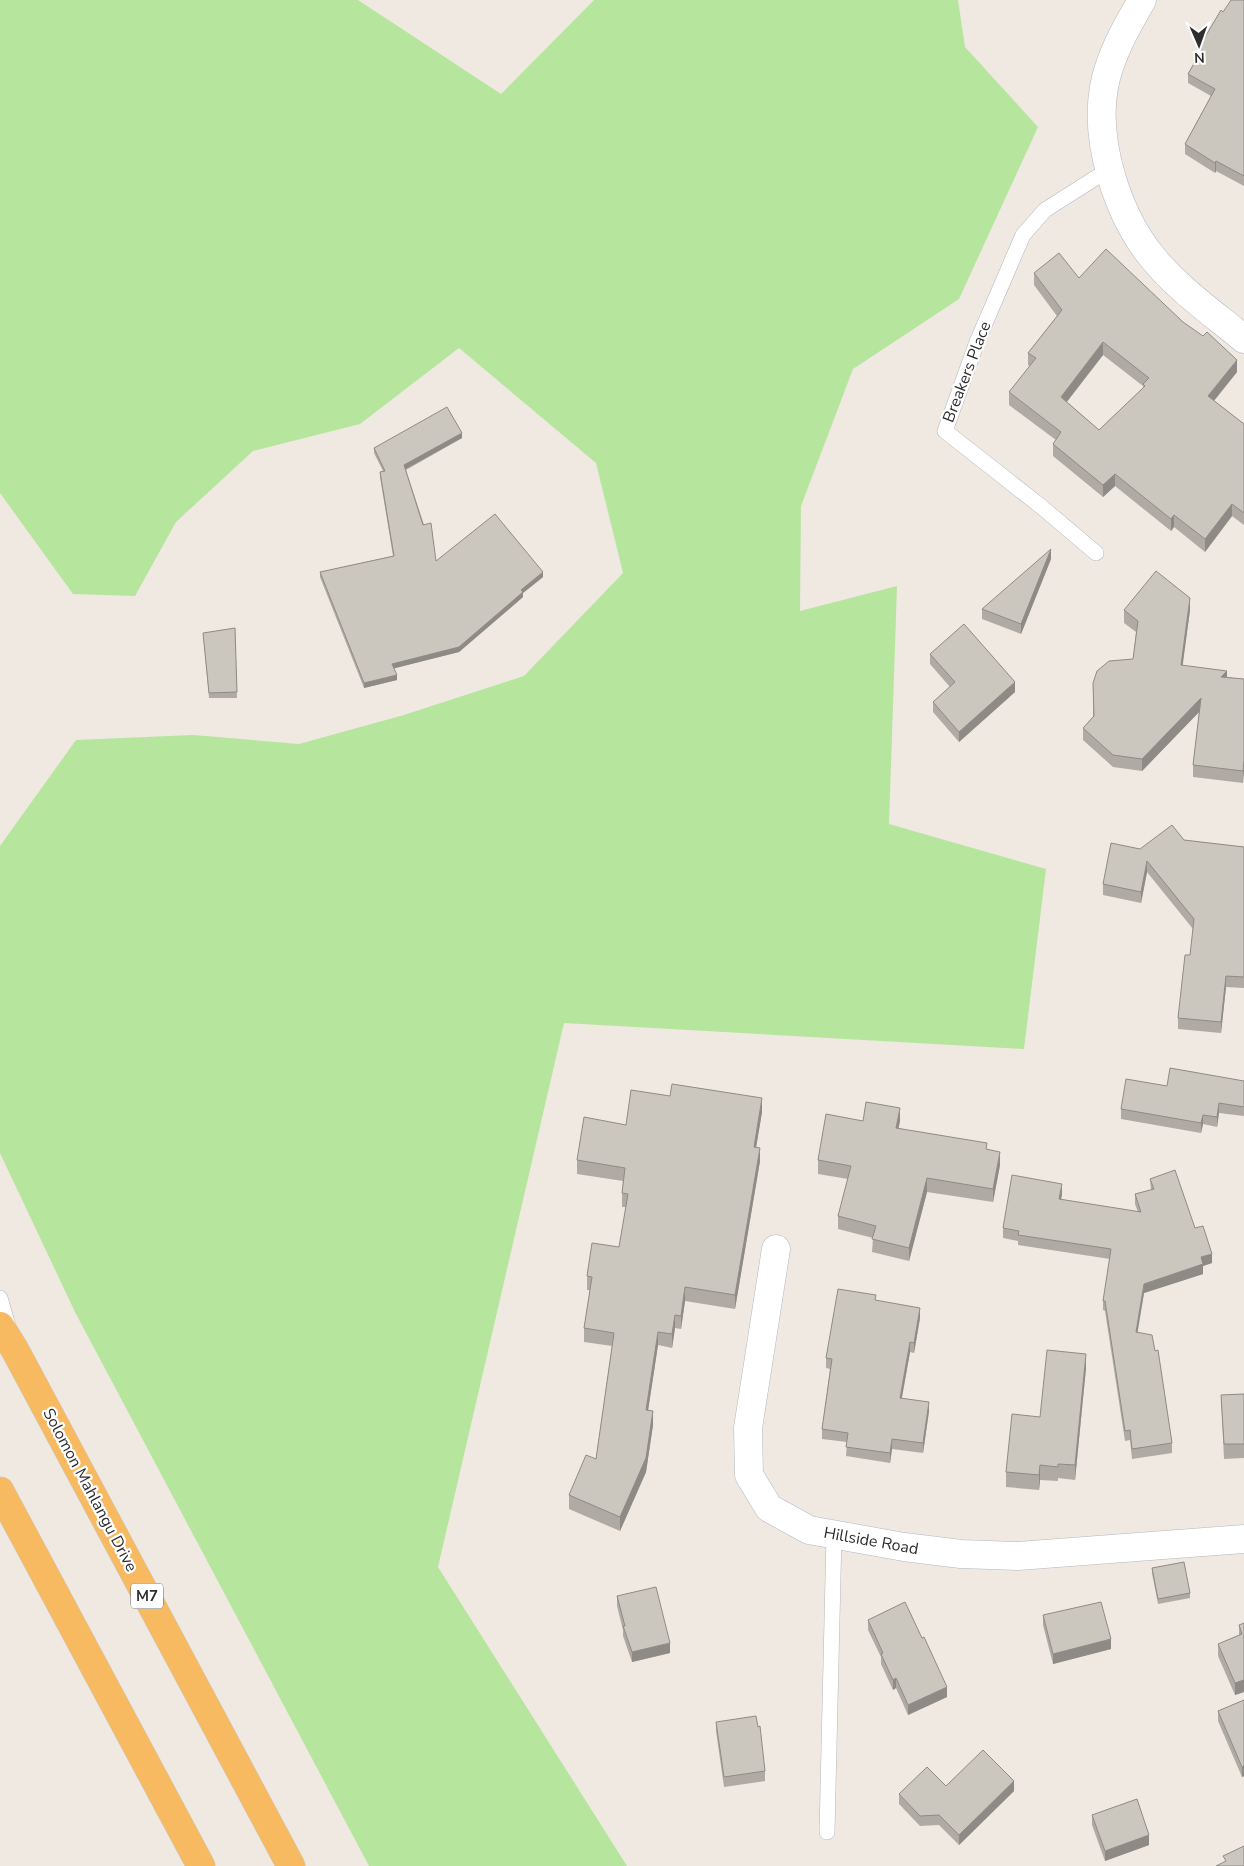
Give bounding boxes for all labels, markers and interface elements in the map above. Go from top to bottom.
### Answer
north arrow [1174,20,1224,70]
text: N [1194,48,1205,67]
street label: Breakers Place [938,318,996,426]
street label: Solomon Mahlangu Drive [38,1404,142,1576]
street label: Hillside Road [822,1522,920,1560]
road number: M7 [131,1584,163,1608]

